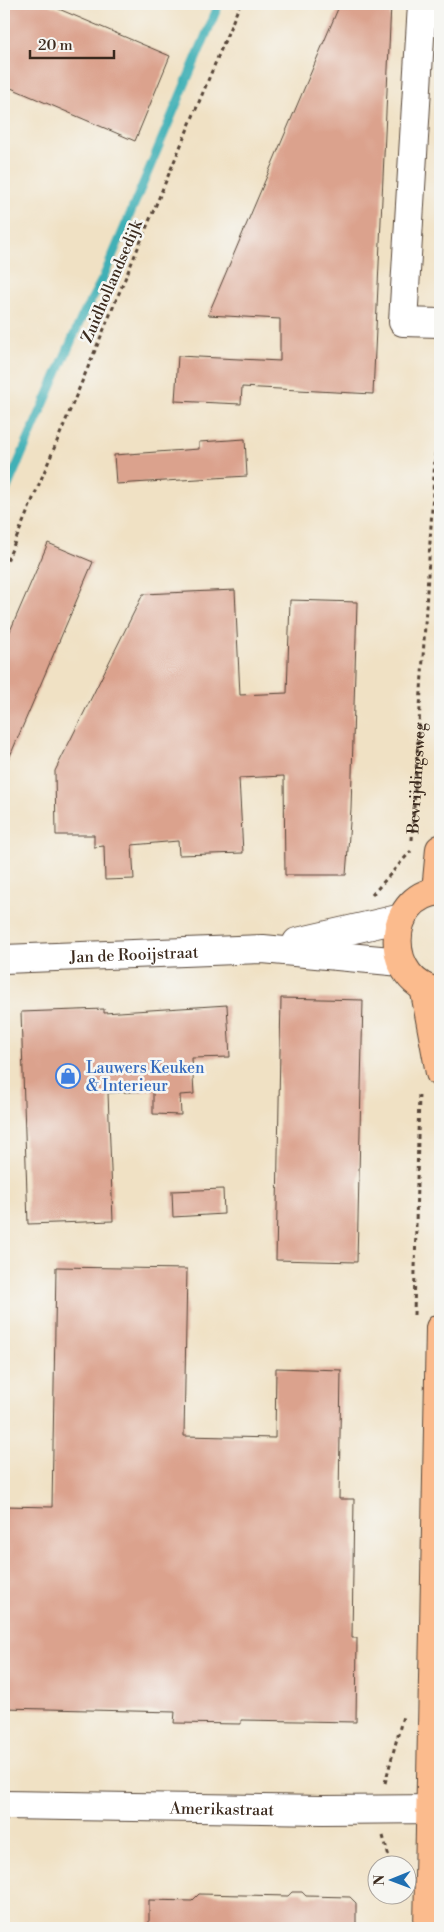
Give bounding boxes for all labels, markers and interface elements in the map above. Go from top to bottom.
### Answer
scale bar [30,28,114,60]
text: 20 m [38,36,73,55]
street label: Zuidhollandsedijk [77,215,147,346]
street label: Bevrijdingsweg [403,721,430,835]
street label: Jan de Rooijstraat [68,942,199,968]
place label: Lauwers Keuken & Interieur [86,1058,205,1096]
shop icon: Lauwers Keuken & Interieur [55,1063,81,1089]
street label: Amerikastraat [169,1799,275,1820]
north arrow [366,1854,416,1904]
text: N [371,1875,389,1886]

